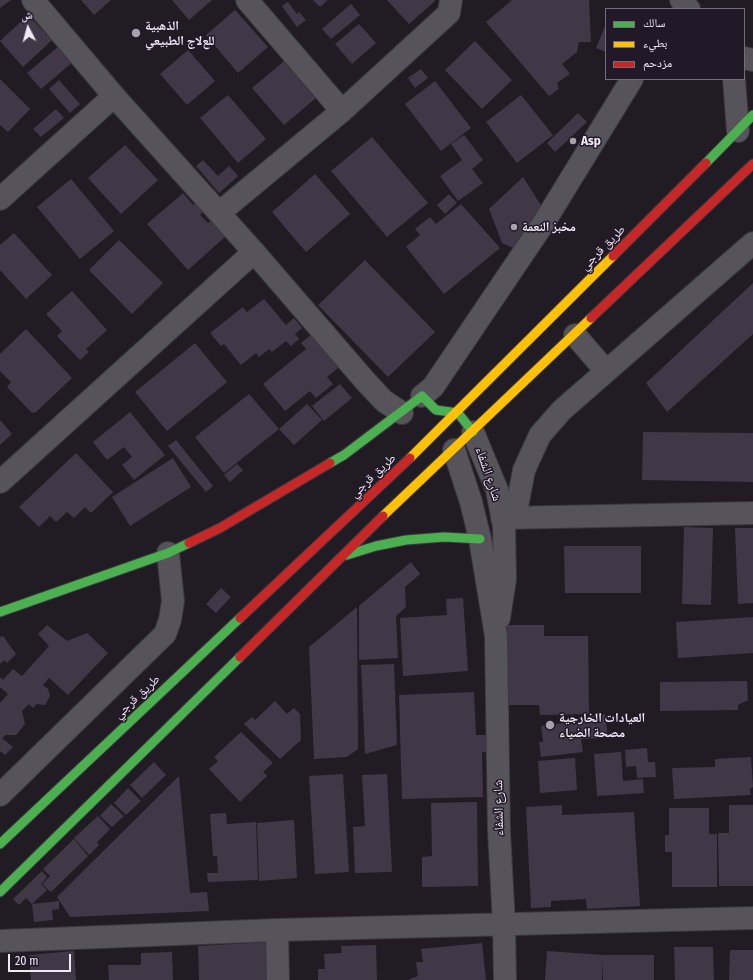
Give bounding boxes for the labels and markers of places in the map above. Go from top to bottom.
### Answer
place label: الذهبية للعﻻج الطبيعي [145,18,214,49]
marker: الذهبية للعﻻج الطبيعي [130,27,142,39]
place label: Asp [581,133,601,149]
marker: Asp [568,136,578,146]
place label: مخبز النعمة [522,219,576,235]
marker: مخبز النعمة [509,222,519,232]
place label: العيادات الخارجية مصحة الضياء [559,710,645,741]
marker: العيادات الخارجية مصحة الضياء [544,719,556,731]

